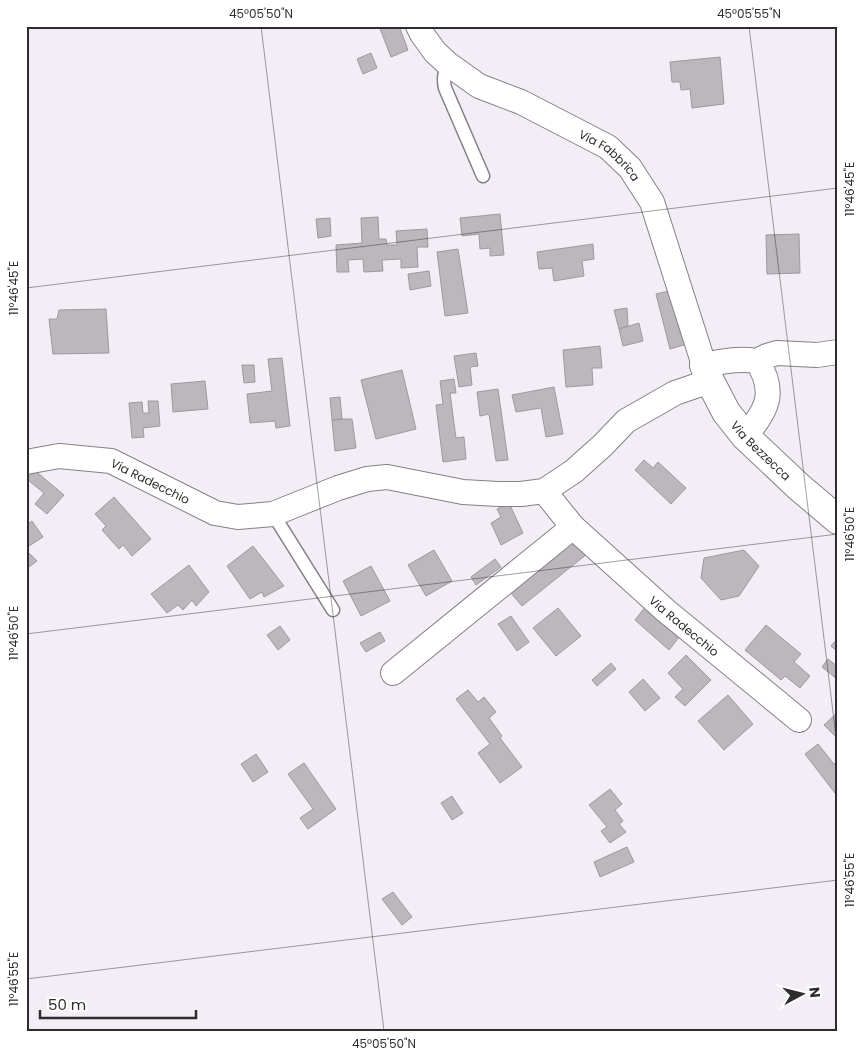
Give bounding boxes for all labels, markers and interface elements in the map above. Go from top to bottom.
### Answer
text: 45°05'50"N [229,5,293,22]
text: 45°05'55"N [717,5,781,22]
street label: Via Fabbrica [576,125,645,184]
text: 11°46'45"E [841,162,858,216]
text: 11°46'45"E [5,261,22,315]
street label: Via Bezzecca [727,417,795,484]
street label: Via Radecchio [108,454,193,508]
text: 11°46'50"E [841,507,858,561]
street label: Via Radecchio [646,591,723,660]
text: 11°46'50"E [5,606,22,660]
text: 11°46'55"E [841,853,858,907]
text: 11°46'55"E [5,952,22,1006]
north arrow [776,970,826,1020]
text: N [804,986,825,999]
scale bar [40,987,196,1019]
text: 50 m [48,994,86,1015]
text: 45°05'50"N [352,1035,416,1052]

